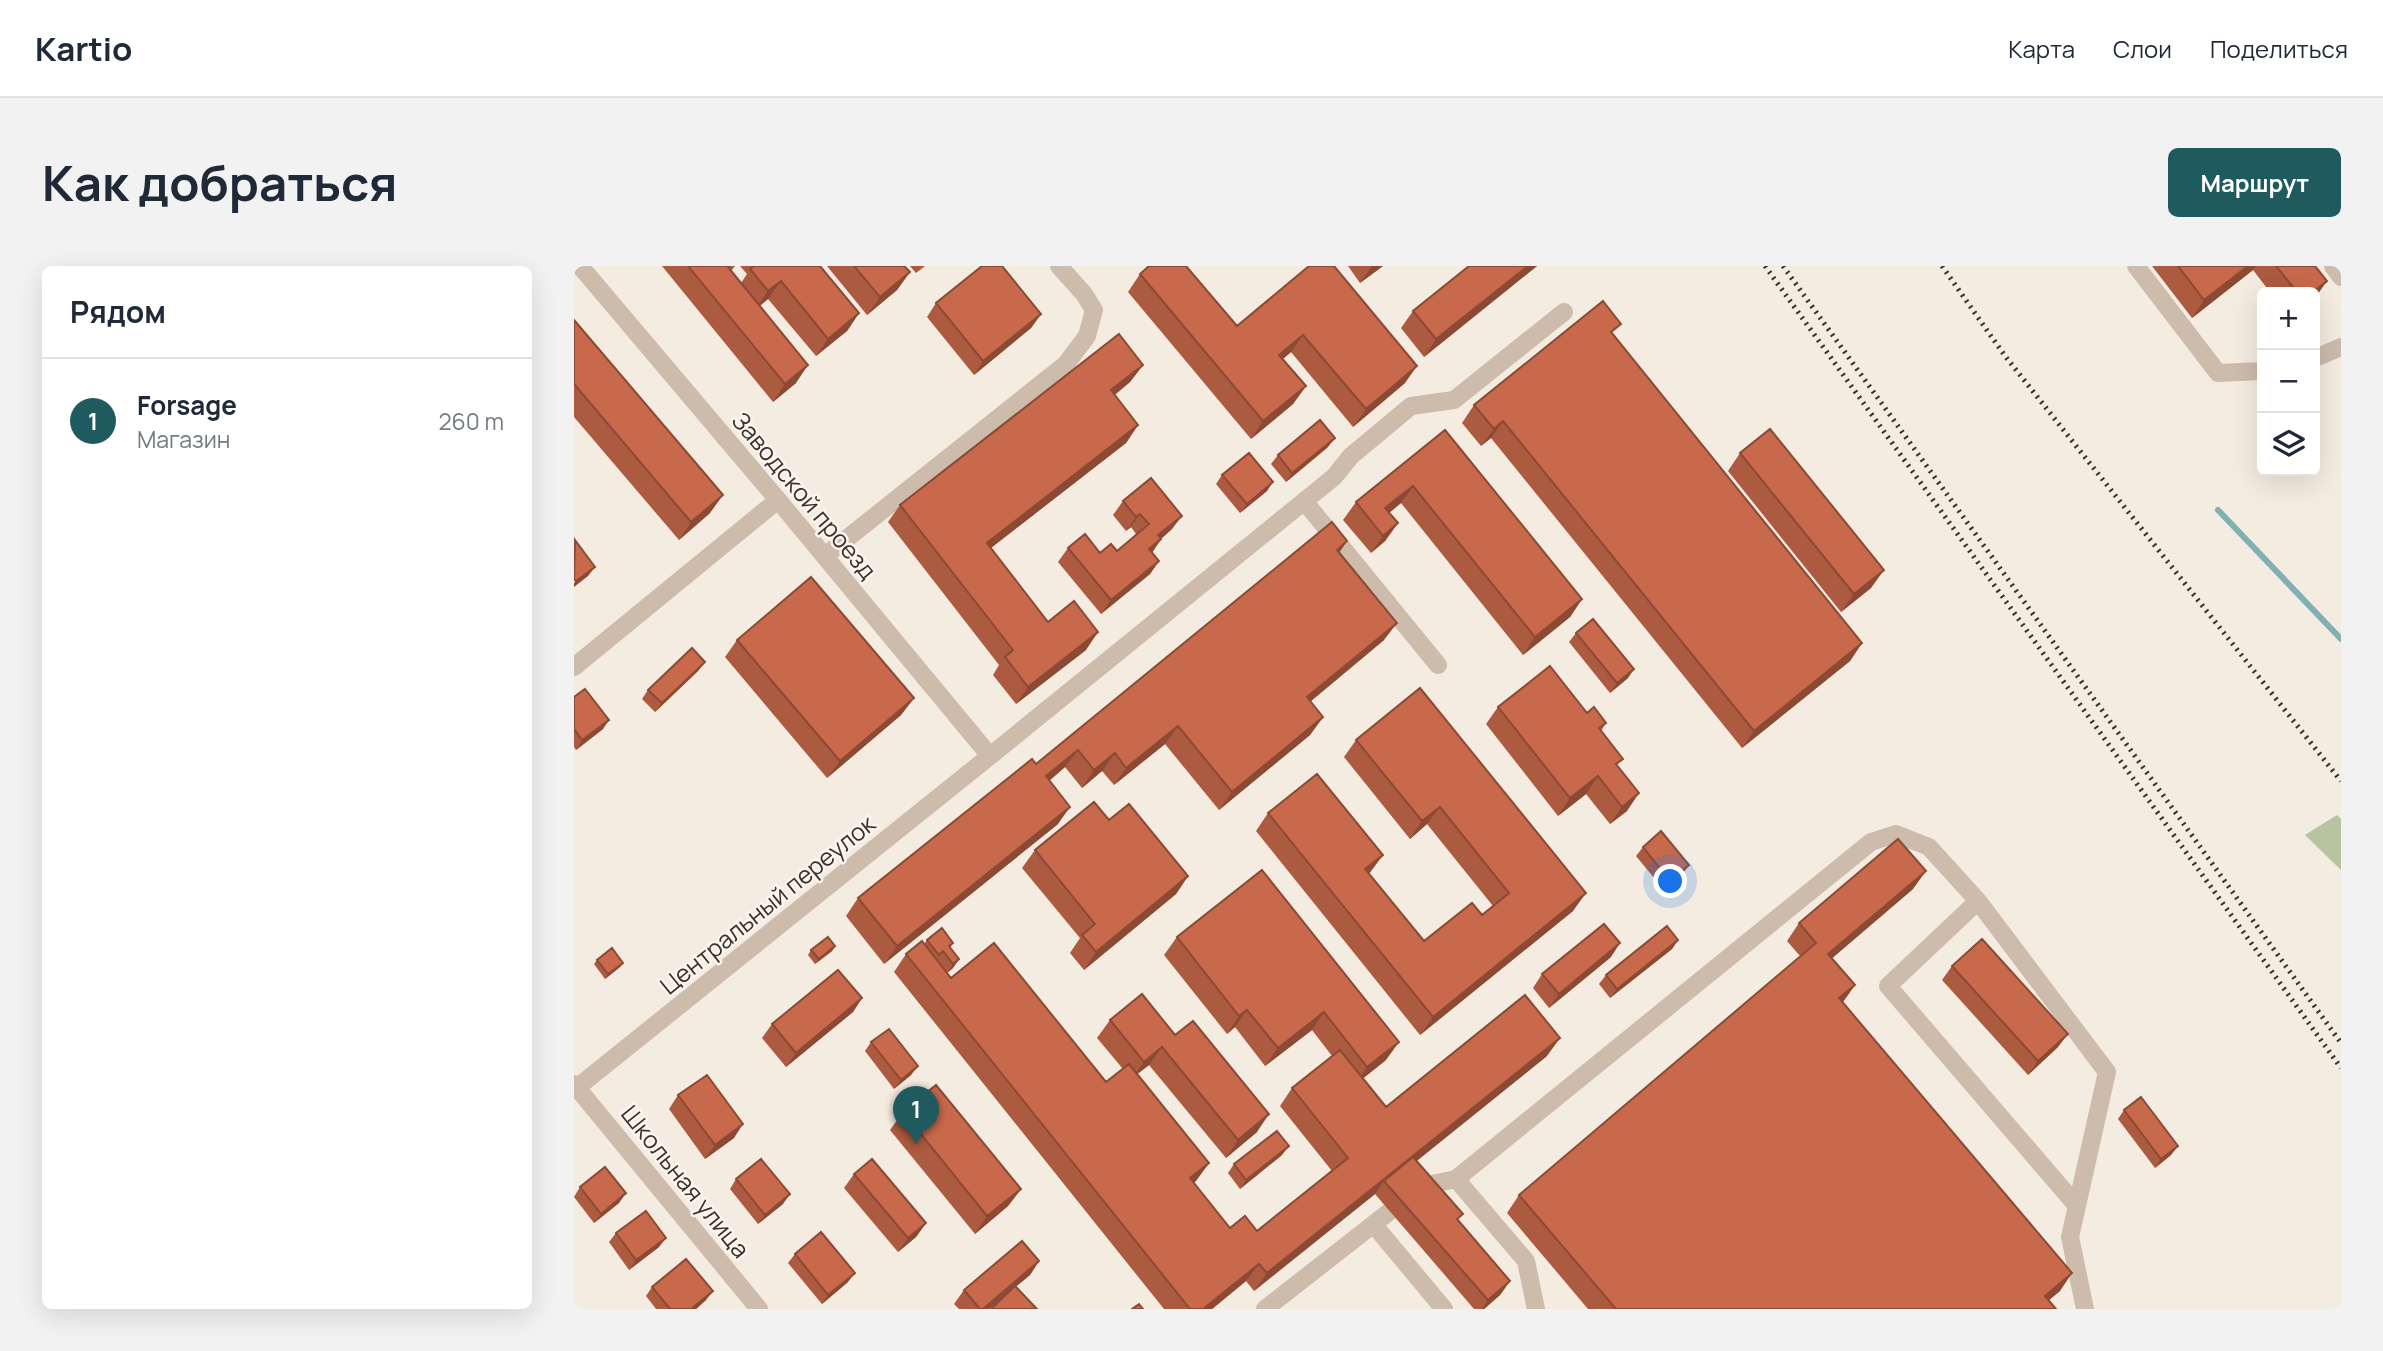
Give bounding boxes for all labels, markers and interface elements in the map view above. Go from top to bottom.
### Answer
text: Kartio [35,26,132,71]
text: Карта [2008,32,2075,65]
text: Слои [2113,32,2172,65]
text: Поделиться [2210,32,2348,65]
button: Маршрут [2168,148,2341,217]
text: Как добраться [42,149,397,216]
map controls [2257,287,2320,476]
button: + [2257,287,2320,350]
text: Рядом [70,291,166,332]
button: − [2257,350,2320,413]
text: Forsage [137,387,237,423]
street label: Заводской проезд [725,404,885,586]
text: 1 [88,405,98,437]
text: 260 m [438,405,504,437]
button: layers [2257,413,2320,476]
text: Магазин [137,423,230,455]
street label: Центральный переулок [653,806,882,1001]
your location [1653,864,1687,898]
pin: 1 [893,1086,939,1144]
street label: Школьная улица [614,1098,758,1264]

